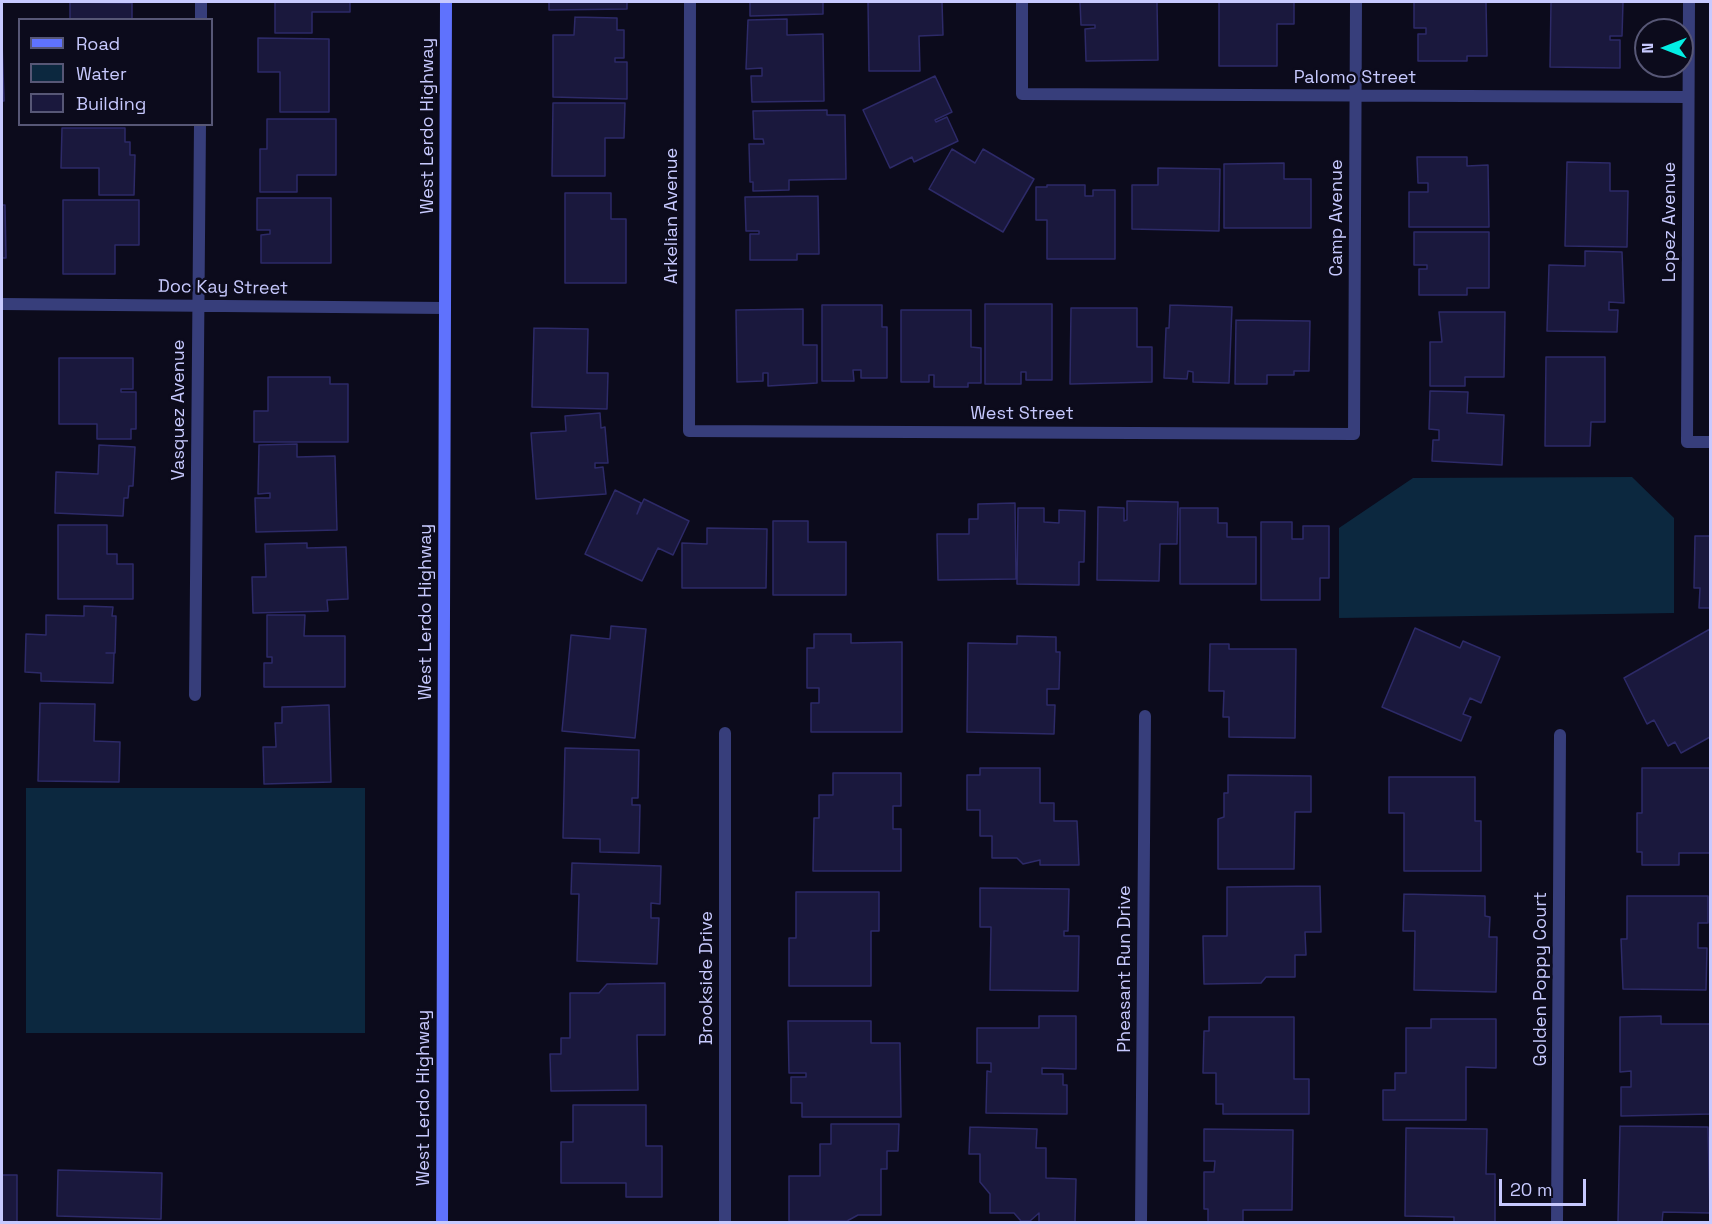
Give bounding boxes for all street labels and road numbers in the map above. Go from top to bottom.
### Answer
street label: West Lerdo Highway [417,38,439,214]
street label: Palomo Street [1294,67,1416,89]
street label: Arkelian Avenue [661,148,683,284]
street label: Camp Avenue [1326,159,1348,277]
street label: Lopez Avenue [1659,162,1681,282]
street label: Doc Kay Street [158,276,288,300]
street label: Vasquez Avenue [168,340,190,480]
street label: West Street [970,403,1074,425]
street label: West Lerdo Highway [415,524,437,700]
street label: Pheasant Run Drive [1114,885,1136,1053]
street label: Golden Poppy Court [1530,892,1552,1066]
street label: Brookside Drive [696,911,718,1045]
street label: West Lerdo Highway [413,1010,435,1186]

